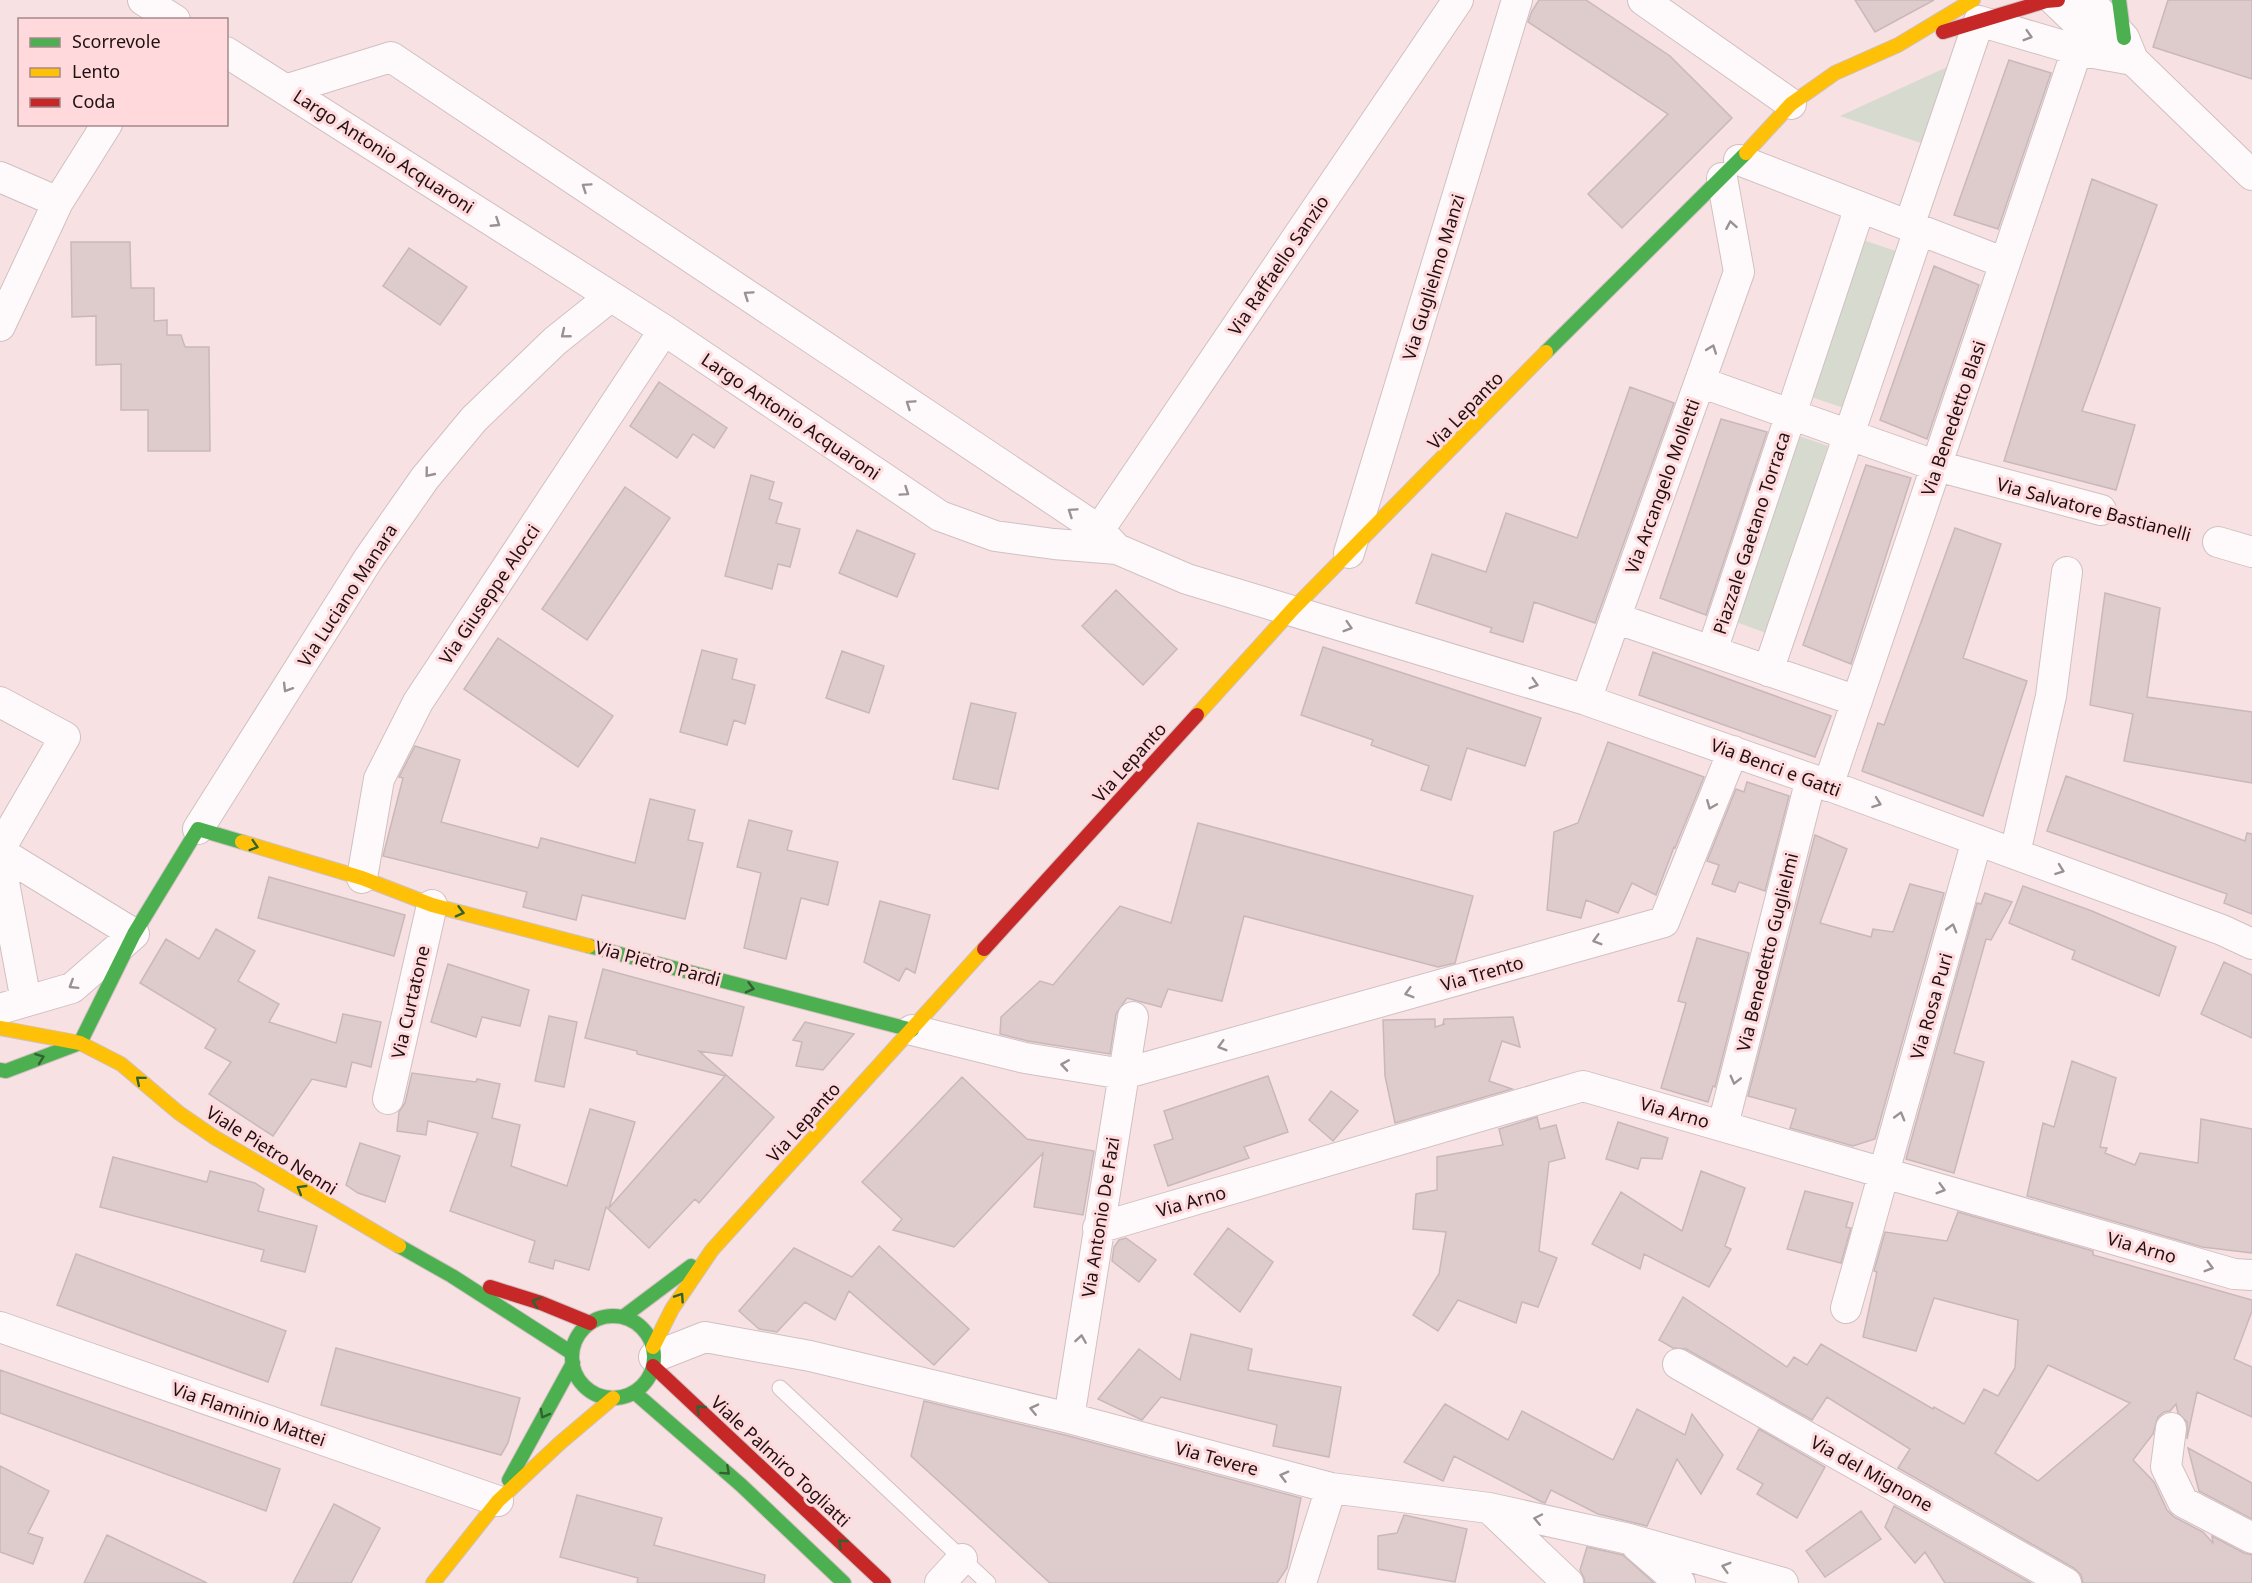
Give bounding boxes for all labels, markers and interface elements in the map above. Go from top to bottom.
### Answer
legend [18,18,228,126]
text: Scorrevole [72,29,161,53]
one-way arrow [2022,29,2033,41]
text: Lento [72,59,120,83]
street label: Largo Antonio Acquaroni [289,83,479,219]
text: Coda [72,89,115,113]
one-way arrow [581,183,592,194]
street label: Via Raffaello Sanzio [1222,190,1334,340]
street label: Via Guglielmo Manzi [1396,191,1470,363]
one-way arrow [490,216,500,228]
one-way arrow [1725,220,1737,230]
one-way arrow [743,291,754,302]
one-way arrow [561,326,572,337]
street label: Via Benedetto Blasi [1915,337,1991,499]
one-way arrow [1704,344,1717,354]
street label: Largo Antonio Acquaroni [697,347,885,485]
street label: Via Lepanto [1422,366,1508,454]
street label: Via Arcangelo Molletti [1619,395,1705,577]
one-way arrow [906,400,917,411]
street label: Piazzale Gaetano Torraca [1707,429,1795,637]
one-way arrow [425,466,436,477]
street label: Via Salvatore Bastianelli [1994,471,2194,547]
one-way arrow [898,485,909,496]
one-way arrow [1068,508,1079,519]
street label: Via Luciano Manara [292,519,402,671]
street label: Via Giuseppe Alocci [433,519,545,669]
one-way arrow [1342,620,1353,632]
one-way arrow [1528,677,1539,689]
one-way arrow [282,682,294,692]
street label: Via Lepanto [1087,717,1171,807]
street label: Via Benci e Gatti [1708,732,1844,802]
one-way arrow [1871,796,1882,809]
one-way arrow [1706,799,1718,810]
one-way arrow [249,839,259,851]
street label: Via Benedetto Guglielmi [1731,850,1803,1054]
one-way arrow [2054,863,2065,875]
one-way arrow [454,905,465,917]
one-way arrow [1945,924,1957,934]
one-way arrow [1592,933,1602,946]
street label: Via Pietro Pardi [593,935,723,991]
street label: Via Curtatone [385,943,435,1061]
street label: Via Trento [1438,950,1526,996]
street label: Via Rosa Puri [1904,950,1958,1062]
one-way arrow [69,977,80,988]
one-way arrow [745,980,755,993]
one-way arrow [1405,986,1415,999]
one-way arrow [1217,1039,1227,1052]
one-way arrow [35,1052,45,1065]
one-way arrow [1061,1059,1071,1072]
one-way arrow [1729,1075,1742,1085]
one-way arrow [136,1076,147,1087]
street label: Via Lepanto [761,1077,845,1167]
street label: Via Arno [1637,1091,1713,1133]
street label: Viale Pietro Nenni [202,1100,342,1200]
one-way arrow [1893,1111,1905,1122]
street label: Via Antonio De Fazi [1075,1135,1125,1299]
street label: Via Arno [1153,1180,1229,1222]
one-way arrow [1935,1182,1946,1194]
one-way arrow [297,1185,307,1197]
street label: Via Arno [2104,1226,2180,1268]
one-way arrow [2203,1260,2214,1272]
one-way arrow [673,1293,684,1304]
one-way arrow [531,1296,541,1309]
one-way arrow [1074,1335,1087,1345]
street label: Via Flaminio Mattei [169,1376,329,1452]
street label: Viale Palmiro Togliatti [706,1390,856,1532]
one-way arrow [1029,1404,1039,1417]
one-way arrow [696,1405,706,1416]
one-way arrow [540,1408,551,1418]
street label: Via del Mignone [1807,1430,1937,1516]
street label: Via Tevere [1173,1435,1261,1481]
one-way arrow [719,1464,730,1475]
one-way arrow [1279,1470,1289,1483]
one-way arrow [1533,1513,1543,1526]
one-way arrow [838,1539,848,1550]
one-way arrow [1722,1562,1732,1574]

